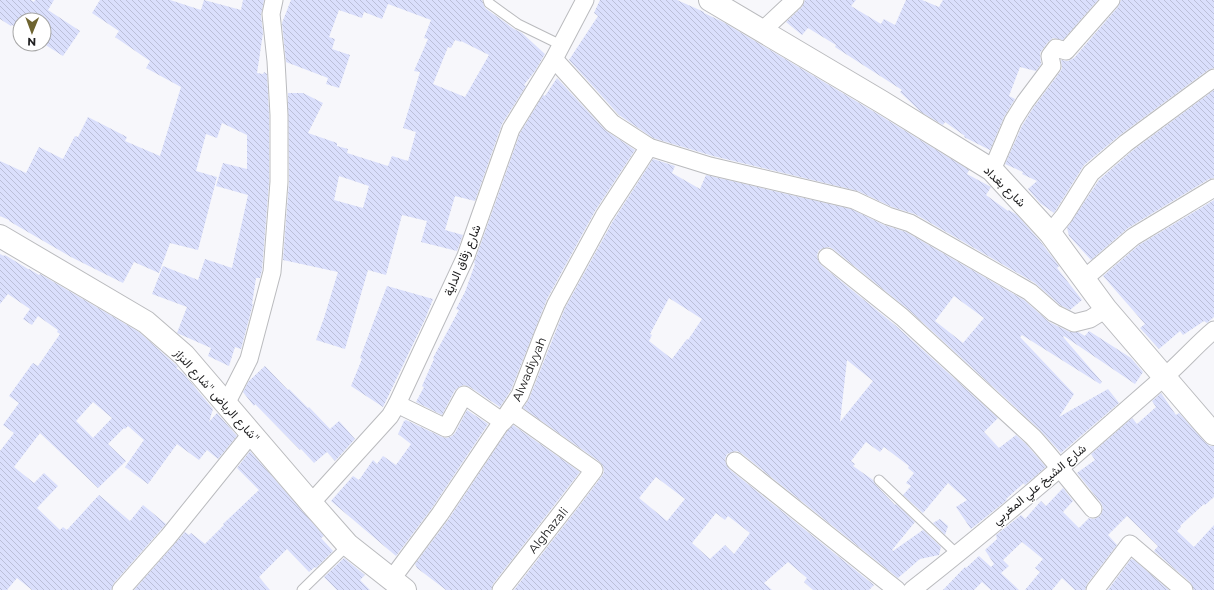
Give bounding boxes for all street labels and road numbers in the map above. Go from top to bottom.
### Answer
street label: شارع بغداد [979,162,1029,211]
street label: شارع زقاق الداية [440,222,486,299]
street label: Alwadiyyah [509,335,549,403]
street label: شارع الرياض "شارع النزاز" [169,345,263,446]
street label: شارع الشيخ علي المغربي [989,440,1091,530]
street label: Alghazali [525,504,571,556]

